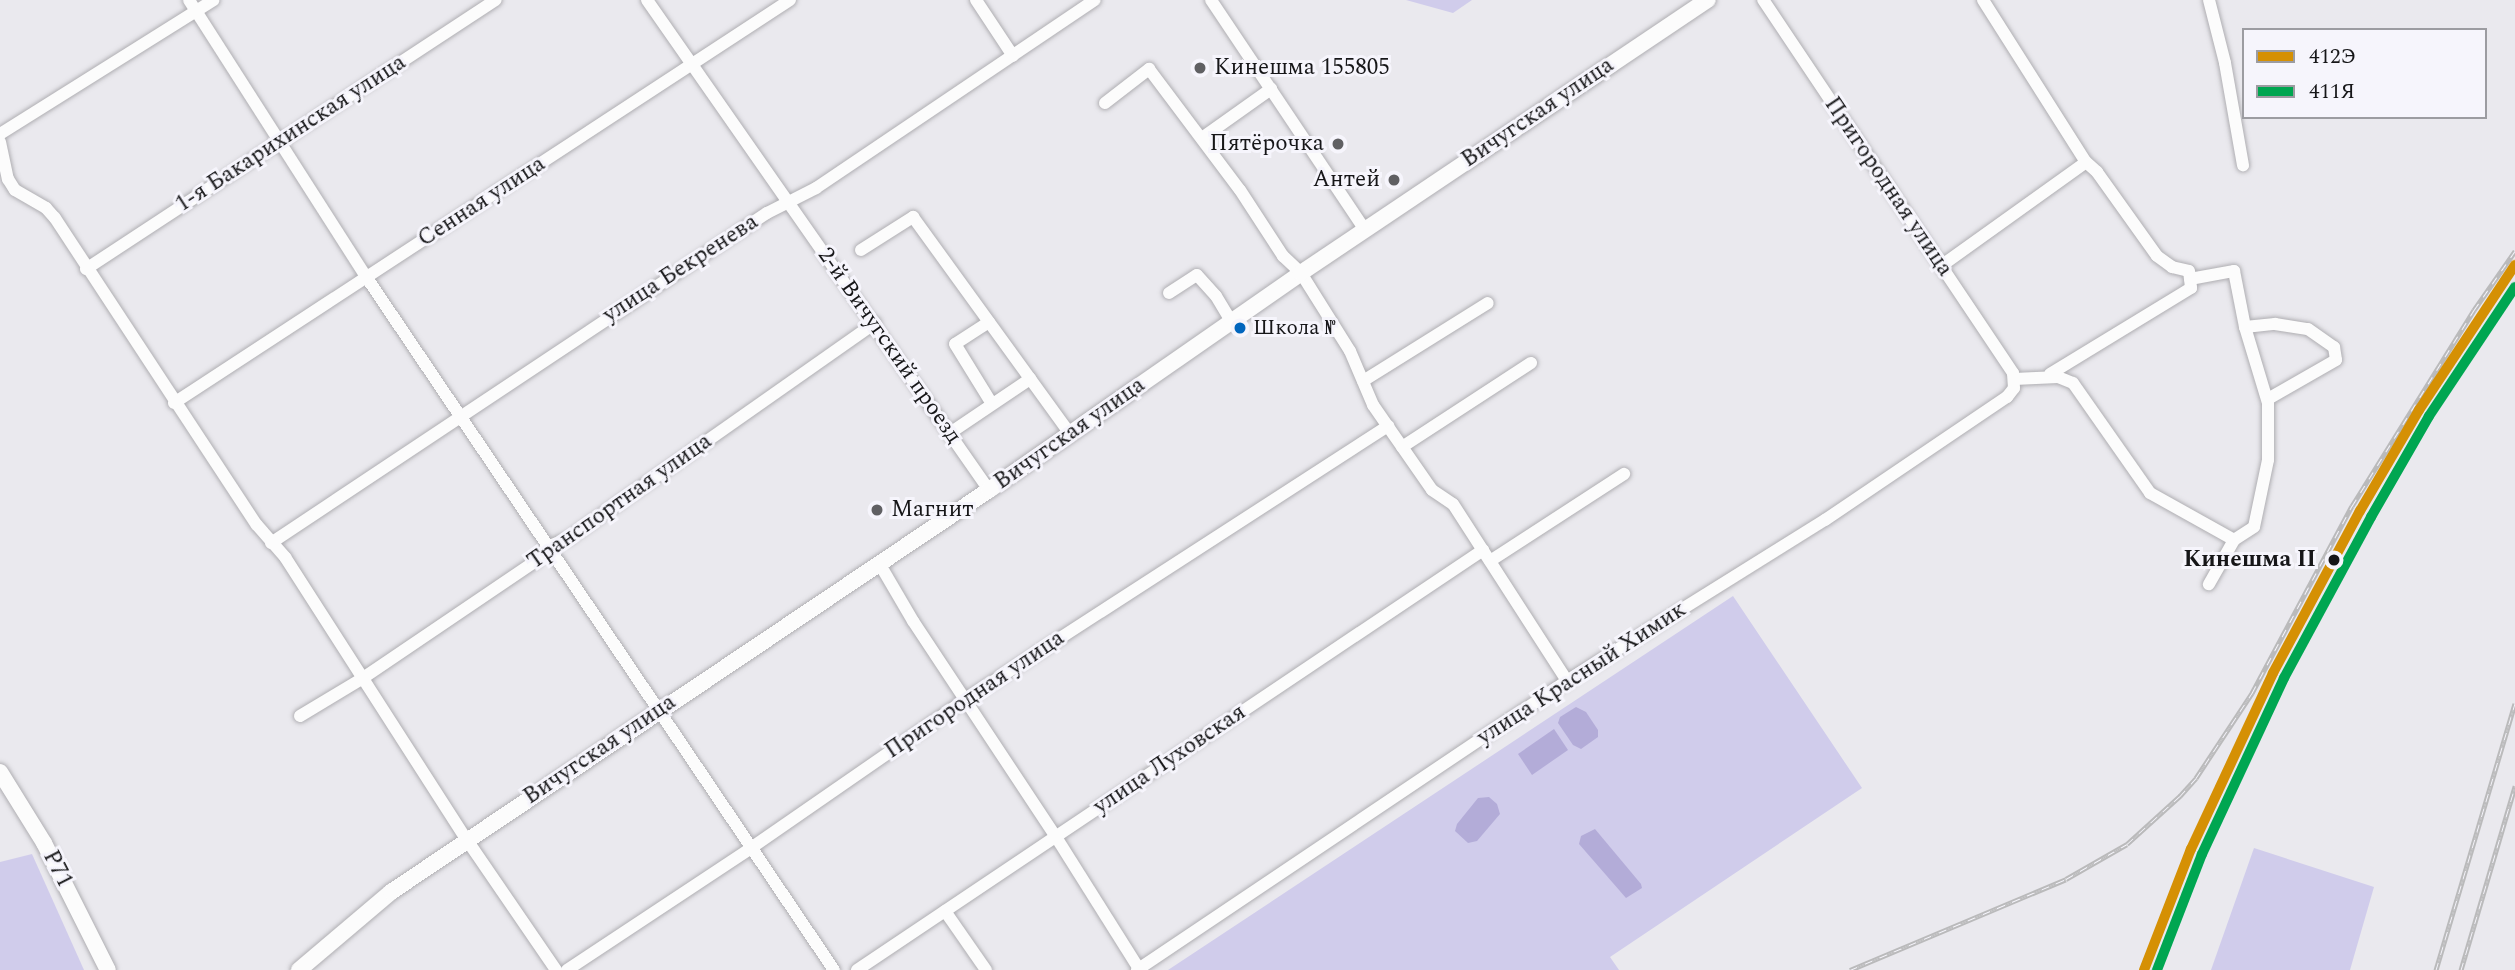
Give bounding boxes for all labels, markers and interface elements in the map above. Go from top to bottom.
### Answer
legend [2242,28,2487,119]
text: 412Э [2309,41,2356,73]
street label: 1-я Бакарихинская улица [171,49,411,219]
street label: Вичугская улица [1457,52,1619,174]
place label: Кинешма 155805 [1214,54,1390,82]
marker: Кинешма 155805 [1192,60,1208,76]
text: 411Я [2309,76,2355,108]
street label: Пригородная улица [1818,92,1958,282]
place label: Пятёрочка [1210,130,1324,158]
marker: Пятёрочка [1330,136,1346,152]
street label: Сенная улица [413,151,551,253]
place label: Антей [1313,166,1380,194]
marker: Антей [1386,172,1402,188]
street label: улица Бекренева [598,209,764,329]
street label: 2-й Вичугский проезд [811,243,967,449]
place label: Школа № [1253,315,1335,341]
marker: Школа № [1233,321,1247,335]
street label: Вичугская улица [989,372,1151,496]
street label: Транспортная улица [523,428,717,576]
place label: Магнит [891,496,974,524]
marker: Магнит [869,502,885,518]
place label: Кинешма II [2183,546,2316,574]
marker: Кинешма II [2323,549,2345,571]
street label: улица Красный Химик [1472,596,1692,752]
street label: Пригородная улица [880,625,1070,765]
street label: Вичугская улица [519,689,681,811]
street label: улица Луховская [1089,699,1251,821]
street label: Р71 [36,846,78,892]

